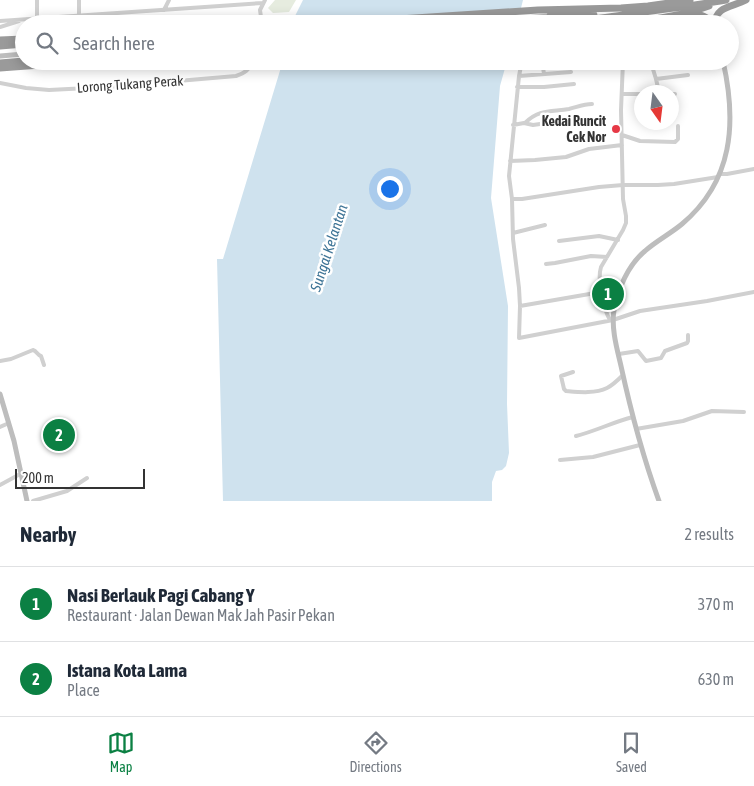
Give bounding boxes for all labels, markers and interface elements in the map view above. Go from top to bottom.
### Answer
search box [15,15,739,70]
icon: search [33,29,61,57]
text: Search here [73,32,155,54]
street label: Lorong Tukang Perak [76,72,184,96]
north arrow [634,85,679,130]
place label: Kedai Runcit Cek Nor [542,113,607,145]
marker: Kedai Runcit Cek Nor [610,123,622,135]
your location [377,176,403,202]
water label: Sungai Kelantan [306,202,351,294]
pin: 1 [592,275,624,313]
pin: 2 [43,416,75,454]
scale bar [15,466,145,489]
text: 200 m [22,470,54,486]
text: Nearby [20,522,76,546]
text: 2 results [684,525,734,543]
text: Nasi Berlauk Pagi Cabang Y [67,584,255,606]
text: 1 [32,595,40,613]
text: 370 m [698,595,734,613]
text: Restaurant · Jalan Dewan Mak Jah Pasir Pekan [67,606,335,624]
text: Istana Kota Lama [67,659,187,681]
text: 2 [32,670,40,688]
text: 630 m [698,670,734,688]
text: Place [67,681,100,699]
tab: Map [107,729,135,775]
tab: Directions [349,729,402,775]
tab: Saved [616,729,647,775]

